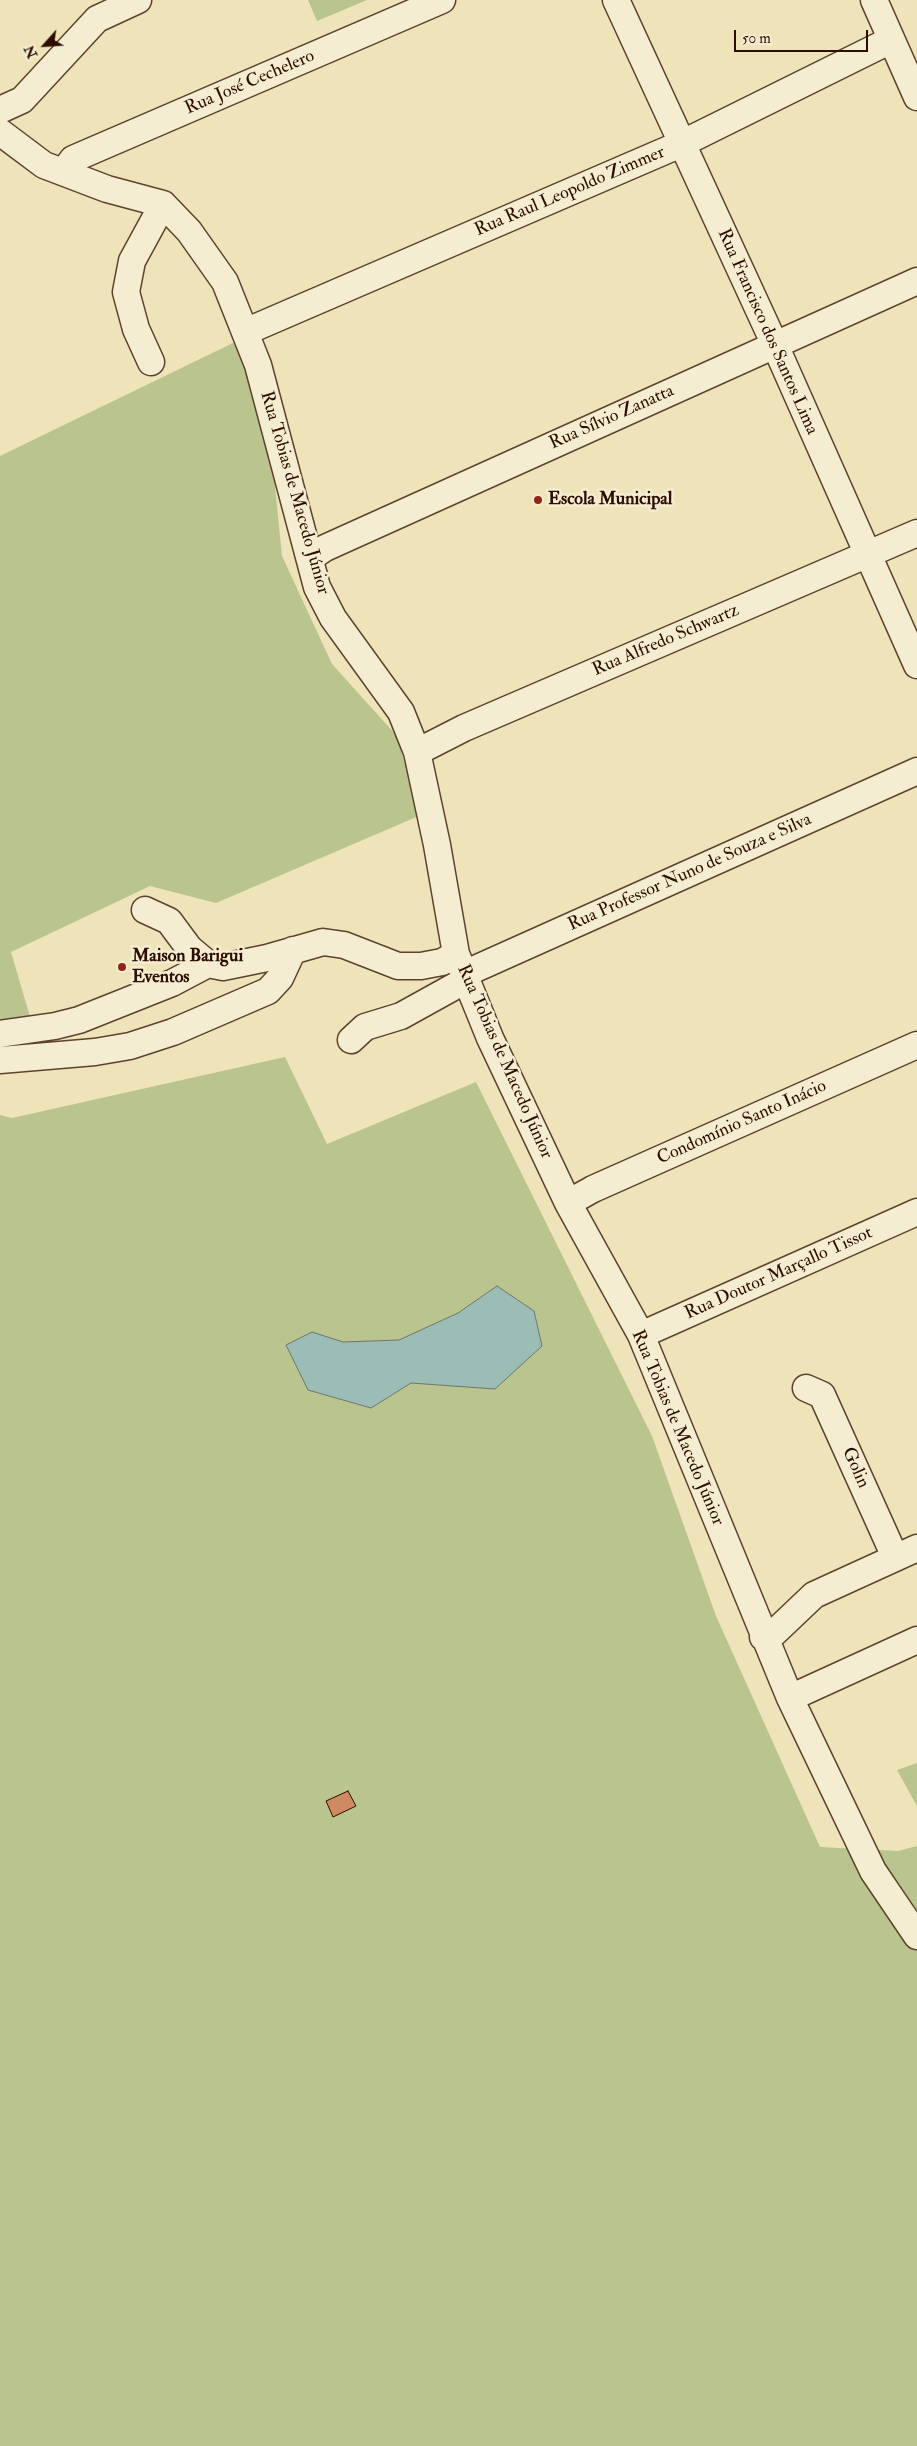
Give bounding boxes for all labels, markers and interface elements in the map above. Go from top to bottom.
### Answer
north arrow [20,20,70,70]
scale bar [737,20,871,52]
text: 50 m [742,29,771,48]
text: N [21,42,41,61]
street label: Rua José Cechelero [182,46,318,120]
street label: Rua Raul Leopoldo Zimmer [472,142,668,242]
street label: Rua Francisco dos Santos Lima [712,226,822,438]
street label: Rua Sílvio Zanatta [546,381,678,455]
street label: Rua Tobias de Macedo Júnior [255,389,333,597]
place label: Escola Municipal [548,489,672,511]
marker: Escola Municipal [532,494,544,506]
street label: Rua Alfredo Schwartz [590,600,742,682]
street label: Rua Professor Nuno de Souza e Silva [565,809,815,937]
place label: Maison Barigui Eventos [132,946,243,989]
marker: Maison Barigui Eventos [116,961,128,973]
street label: Rua Tobias de Macedo Júnior [451,962,557,1162]
street label: Condomínio Santo Inácio [654,1076,830,1170]
street label: Rua Doutor Marçallo Tissot [682,1223,876,1325]
street label: Rua Tobias de Macedo Júnior [626,1327,728,1529]
street label: Golin [837,1444,873,1492]

